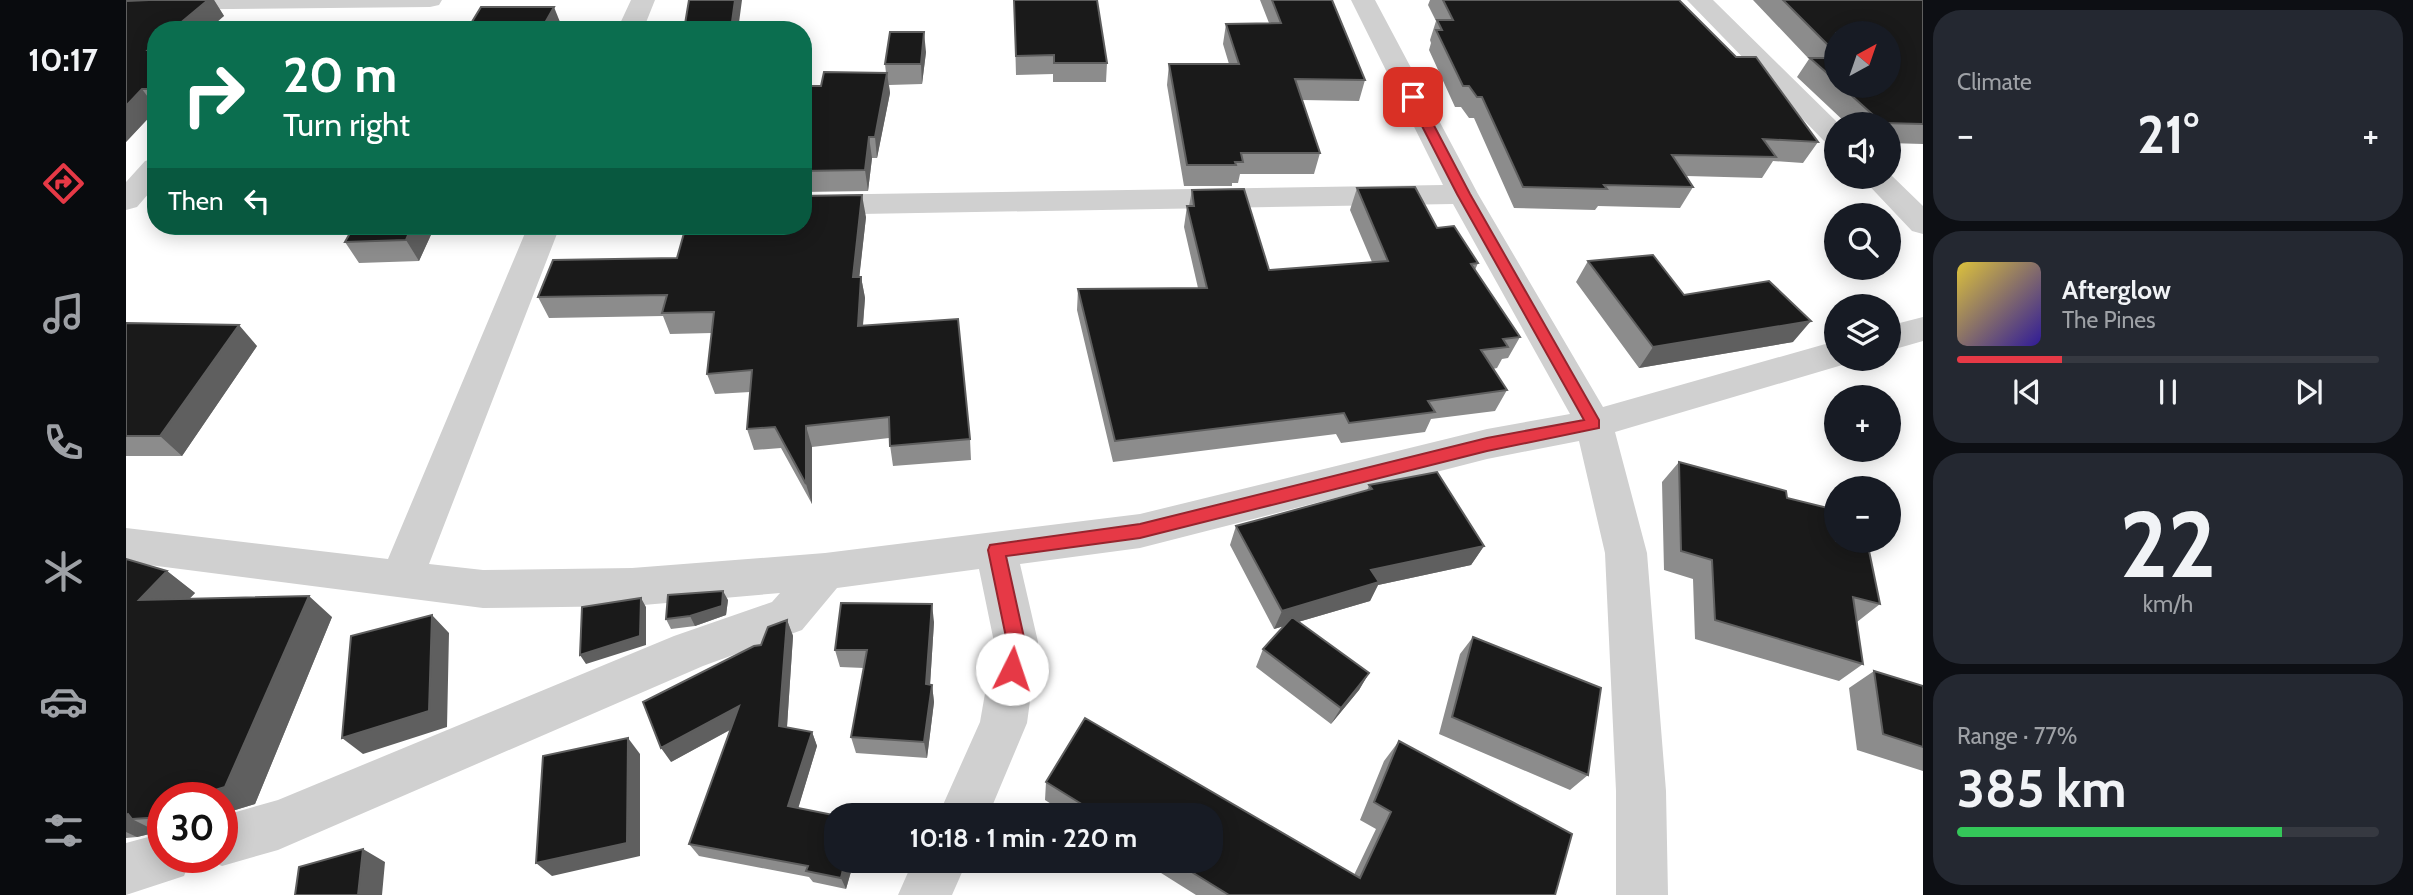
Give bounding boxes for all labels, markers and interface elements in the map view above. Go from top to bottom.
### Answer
north arrow [1824,21,1900,98]
map controls [1824,21,1901,553]
text: 10:17 [28,40,98,79]
text: 20 m [283,45,397,104]
icon: right [168,49,259,140]
pin [1383,67,1443,127]
text: Climate [1957,68,2032,96]
icon: arrive [1394,78,1432,116]
text: 21° [2137,103,2199,166]
text: Turn right [283,105,410,144]
text: − [1957,111,1974,158]
text: + [2362,111,2379,158]
button: sound [1824,112,1901,189]
icon: directions [39,159,88,208]
icon: left [238,182,276,220]
text: Then [168,185,224,217]
button: search [1824,203,1901,280]
text: Afterglow [2062,274,2171,306]
icon: music [39,289,88,338]
button: layers [1824,294,1901,371]
text: The Pines [2062,306,2156,334]
icon: previous [2008,373,2046,411]
icon: pause [2149,373,2187,411]
icon: next [2290,373,2328,411]
button: + [1824,385,1901,462]
icon: phone [39,418,88,467]
button: − [1824,476,1901,553]
text: 22 [2120,489,2216,600]
icon: climate [39,547,88,596]
text: km/h [2143,590,2193,618]
position arrow [975,632,1049,706]
icon: car [39,677,88,726]
text: Range · 77% [1957,722,2078,750]
text: 385 km [1957,757,2126,820]
speed limit sign: 30 [147,782,238,873]
icon: filters [39,806,88,855]
text: 10:18 · 1 min · 220 m [910,822,1137,854]

